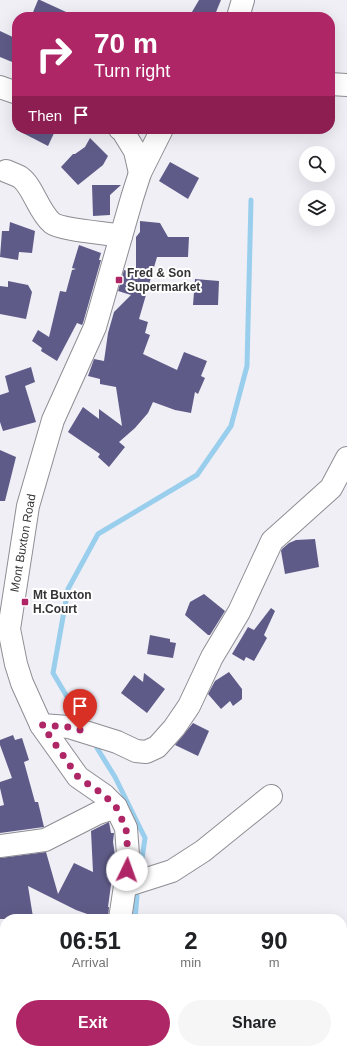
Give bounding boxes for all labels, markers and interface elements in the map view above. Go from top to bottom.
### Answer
icon: right [28,28,80,80]
text: 70 m [94,28,158,59]
text: Turn right [94,61,170,81]
icon: arrive [70,104,92,126]
text: Then [28,107,62,124]
map controls [299,146,335,226]
button: search [299,146,335,182]
button: layers [299,190,335,226]
place label: Fred & Son Supermarket [127,266,200,294]
marker: Fred & Son Supermarket [114,275,124,285]
street label: Mont Buxton Road [7,493,39,593]
place label: Mt Buxton H.Court [33,588,92,616]
marker: Mt Buxton H.Court [20,597,30,607]
pin [63,689,97,730]
icon: arrive [69,695,91,717]
position arrow [106,849,148,891]
text: 06:51 [59,927,121,954]
text: 2 [184,927,198,954]
text: 90 [261,927,288,954]
text: Arrival [72,955,109,970]
text: min [180,955,201,970]
text: m [269,955,280,970]
button: Exit [16,1000,170,1046]
button: Share [178,1000,331,1046]

